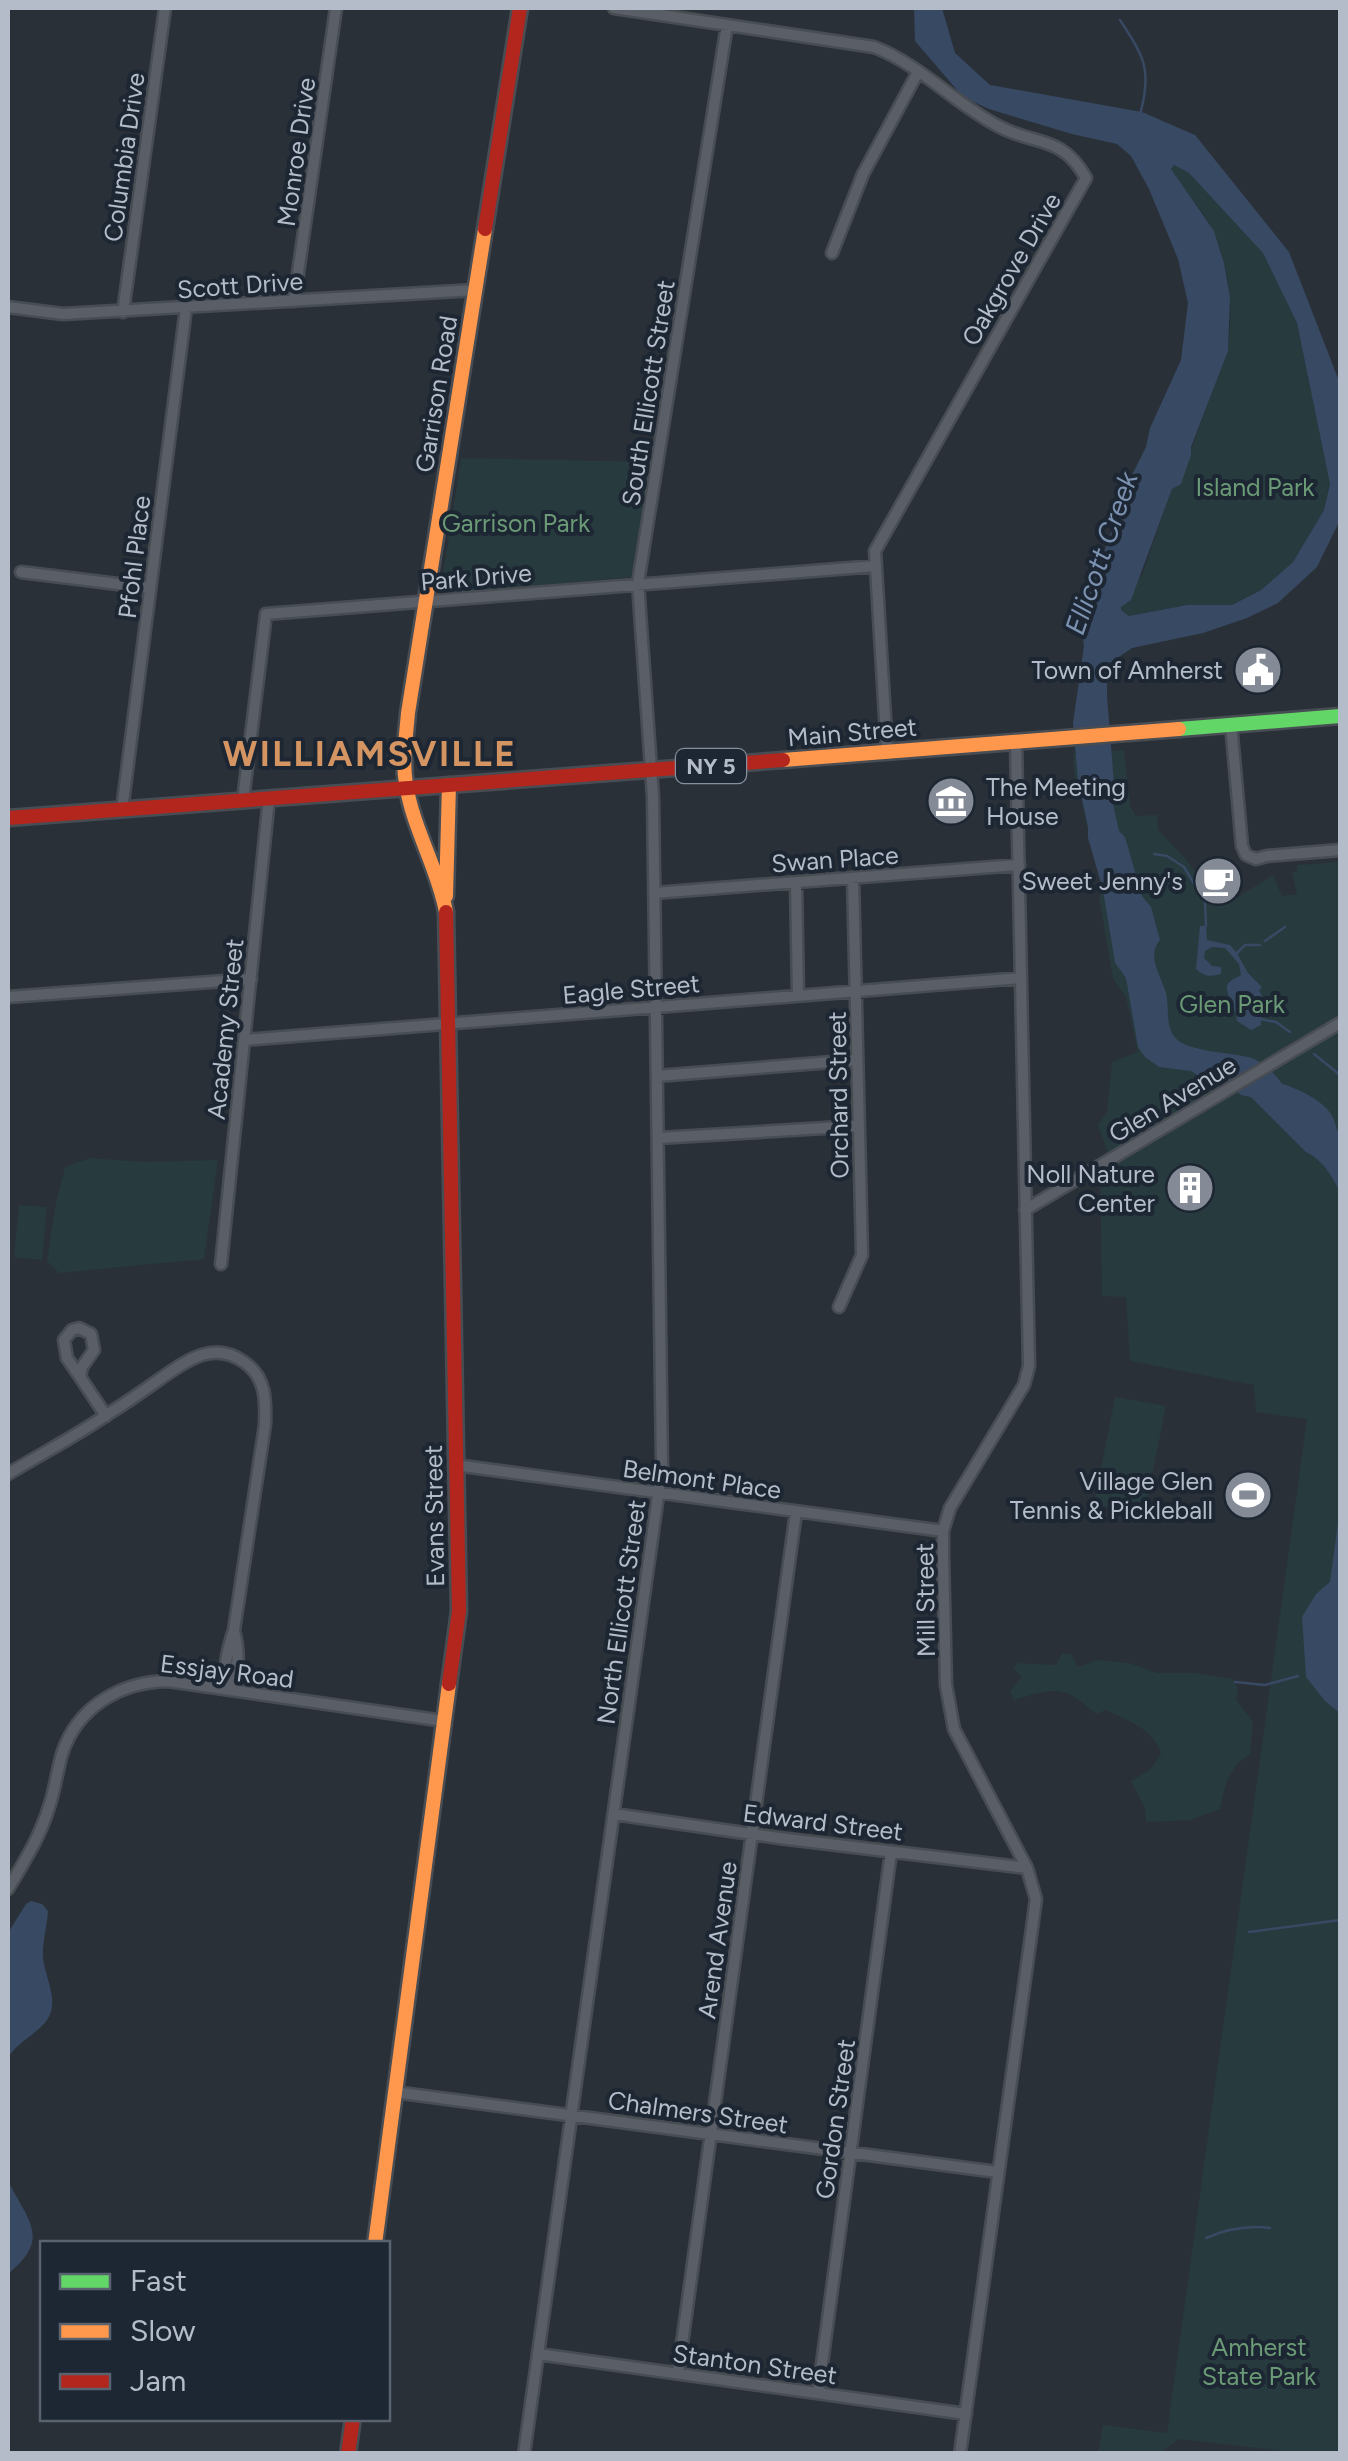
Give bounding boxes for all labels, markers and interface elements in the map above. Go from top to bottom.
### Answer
street label: Columbia Drive [97,71,151,243]
street label: Monroe Drive [271,76,321,228]
street label: Oakgrove Drive [955,187,1067,351]
street label: Scott Drive [176,266,304,304]
street label: South Ellicott Street [615,278,681,508]
street label: Garrison Road [409,313,463,475]
water label: Ellicott Creek [1057,466,1145,639]
park label: Island Park [1195,472,1315,502]
street label: Pfohl Place [112,494,156,620]
park label: Garrison Park [442,508,591,538]
street label: Park Drive [419,557,533,597]
public building icon: Town of Amherst [1232,644,1284,696]
place label: Town of Amherst [1032,655,1223,685]
street label: Main Street [786,711,918,753]
district label: WILLIAMSVILLE [223,733,517,775]
road number: NY 5 [676,749,746,783]
place label: The Meeting House [986,772,1126,831]
museum icon: The Meeting House [925,775,977,827]
street label: Swan Place [770,840,900,878]
cafe icon: Sweet Jenny's [1192,855,1244,907]
place label: Sweet Jenny's [1021,866,1183,896]
street label: Academy Street [201,937,249,1121]
street label: Eagle Street [561,968,701,1010]
park label: Glen Park [1179,989,1286,1019]
street label: Orchard Street [822,1011,854,1179]
street label: Glen Avenue [1103,1049,1241,1149]
place label: Noll Nature Center [1026,1159,1156,1218]
building icon: Noll Nature Center [1164,1162,1216,1214]
street label: Evans Street [418,1445,450,1587]
street label: Belmont Place [621,1453,783,1505]
place label: Village Glen Tennis & Pickleball [1010,1466,1213,1525]
sports icon: Village Glen Tennis & Pickleball [1222,1469,1274,1521]
street label: North Ellicott Street [590,1498,652,1726]
street label: Mill Street [909,1543,941,1657]
street label: Essjay Road [159,1648,295,1694]
street label: Edward Street [741,1797,905,1847]
street label: Arend Avenue [691,1860,743,2020]
street label: Gordon Street [809,2037,861,2201]
street label: Chalmers Street [606,2085,790,2139]
legend [40,2241,390,2421]
text: Fast [130,2262,187,2299]
text: Slow [130,2312,196,2349]
park label: Amherst State Park [1202,2332,1317,2391]
street label: Stanton Street [671,2338,839,2390]
text: Jam [130,2362,186,2399]

